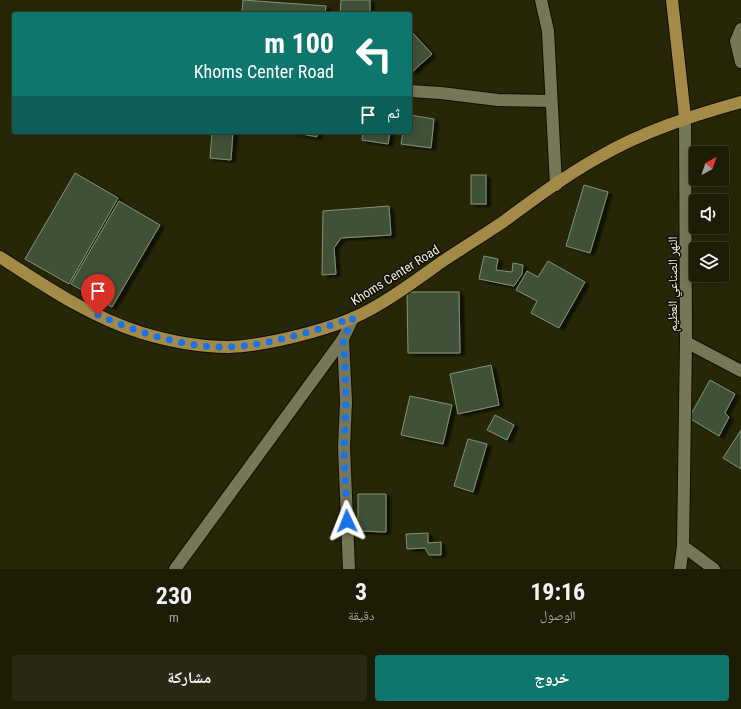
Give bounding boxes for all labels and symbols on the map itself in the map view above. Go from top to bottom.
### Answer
north arrow [689,146,729,186]
street label: النهر الصناعي العظيم [665,236,683,332]
street label: Khoms Center Road [348,242,442,308]
pin [81,274,115,315]
position arrow [326,500,368,542]

